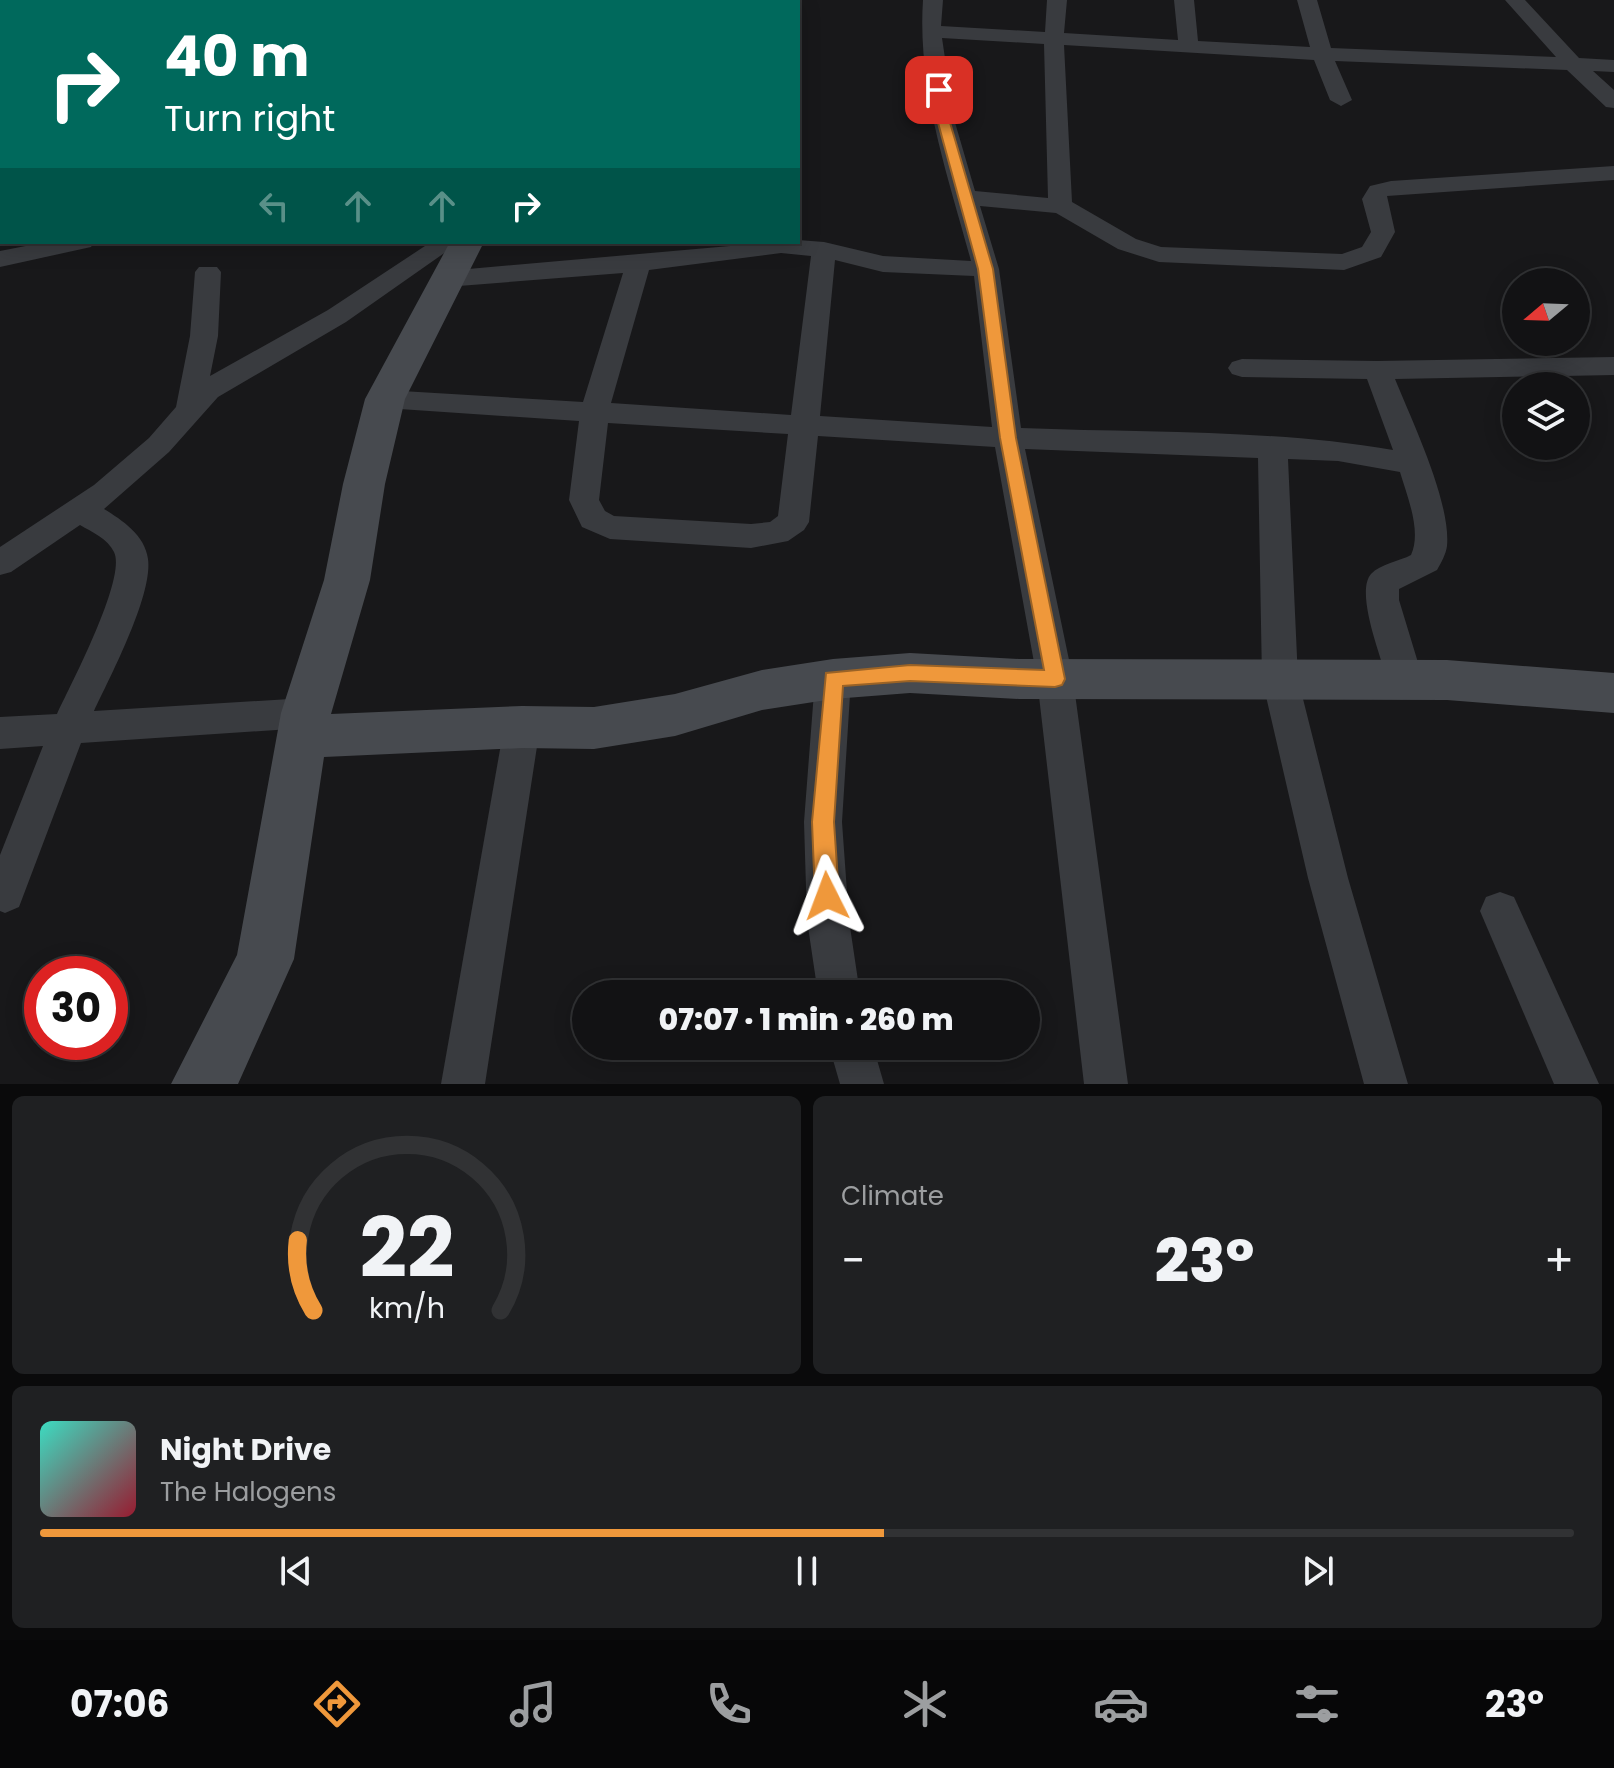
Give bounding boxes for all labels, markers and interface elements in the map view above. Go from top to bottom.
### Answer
text: 40 m [164,17,310,96]
icon: right [32,32,136,136]
pin [905,56,973,124]
icon: arrive [917,68,961,112]
text: Turn right [164,93,335,144]
icon: left [252,184,296,228]
icon: ahead [336,184,380,228]
icon: ahead [420,184,464,228]
icon: right [504,184,548,228]
north arrow [1502,268,1590,356]
map controls [1502,268,1590,460]
button: layers [1502,372,1590,460]
position arrow [785,854,869,938]
speed limit sign: 30 [24,956,128,1060]
text: 07:07 · 1 min · 260 m [659,998,953,1041]
text: Climate [841,1178,944,1214]
text: 22 [359,1190,454,1306]
text: 23° [1155,1219,1254,1303]
text: − [841,1230,865,1291]
text: + [1544,1230,1574,1291]
text: km/h [368,1288,445,1328]
text: Night Drive [160,1428,331,1471]
text: The Halogens [160,1474,336,1510]
icon: previous [274,1549,318,1593]
icon: pause [785,1549,829,1593]
icon: next [1296,1549,1340,1593]
icon: directions [309,1676,365,1732]
icon: music [505,1676,561,1732]
icon: phone [701,1676,757,1732]
icon: climate [897,1676,953,1732]
icon: car [1093,1676,1149,1732]
icon: filters [1289,1676,1345,1732]
text: 07:06 [70,1679,169,1730]
text: 23° [1485,1679,1544,1730]

